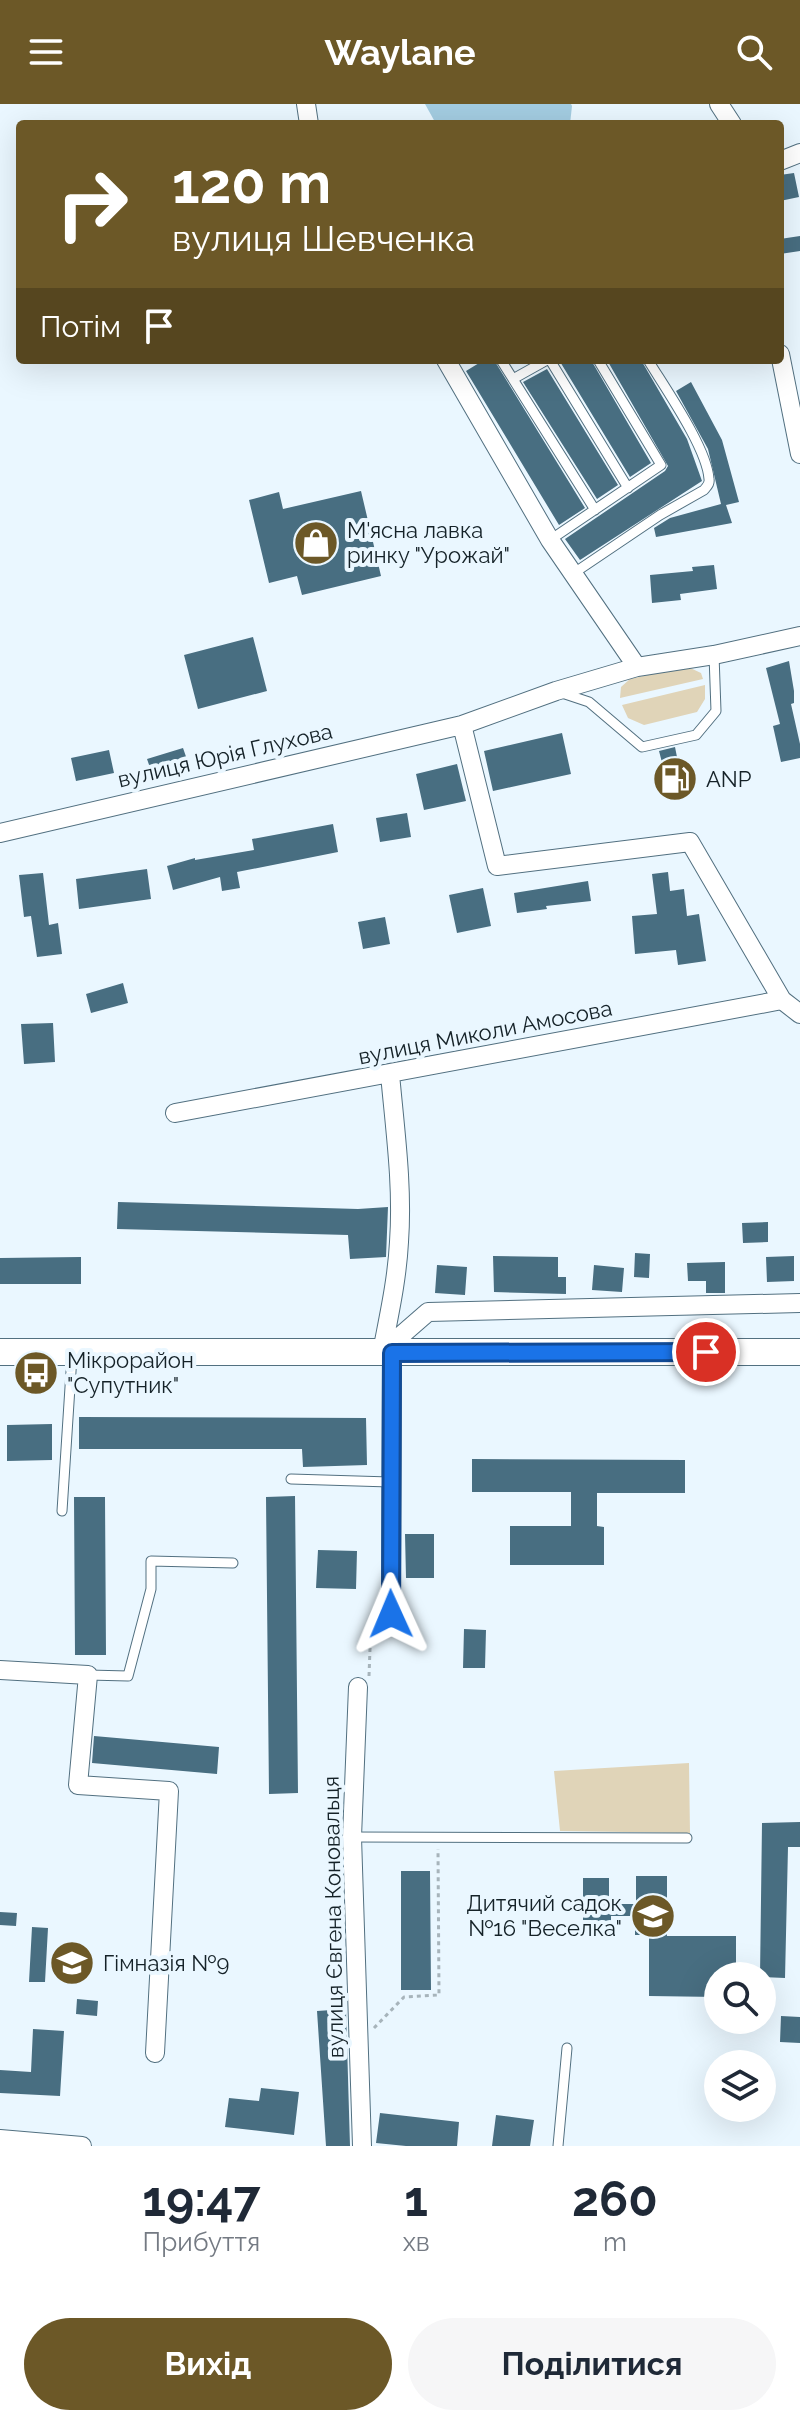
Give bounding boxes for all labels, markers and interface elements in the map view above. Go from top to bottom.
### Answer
icon: menu [24,30,68,74]
icon: search [732,30,776,74]
text: Waylane [325,31,475,73]
text: 120 m [172,150,331,216]
icon: right [40,152,144,256]
text: вулиця Шевченка [172,217,475,259]
icon: arrive [137,304,181,348]
text: Потім [40,309,121,344]
place label: М'ясна лавка ринку "Урожай" [347,517,510,568]
shop icon: М'ясна лавка ринку "Урожай" [292,519,340,567]
street label: вулиця Юрія Глухова [115,718,335,792]
fuel station icon: ANP [651,755,699,803]
place label: ANP [706,766,752,792]
street label: вулиця Миколи Амосова [356,995,614,1069]
pin [672,1318,740,1386]
icon: arrive [684,1330,728,1374]
place label: Мікрорайон "Супутник" [67,1347,194,1398]
bus stop icon: Мікрорайон "Супутник" [12,1349,60,1397]
position arrow [349,1572,433,1656]
street label: вулиця Євгена Коновальця [318,1776,348,2058]
place label: Дитячий садок №16 "Веселка" [466,1890,622,1941]
school or university icon: Дитячий садок №16 "Веселка" [629,1892,677,1940]
school or university icon: Гімназія №9 [48,1939,96,1987]
place label: Гімназія №9 [103,1950,229,1976]
map controls [704,1962,776,2122]
button: search [704,1962,776,2034]
button: layers [704,2050,776,2122]
text: 19:47 [142,2171,260,2227]
text: 1 [404,2171,428,2227]
text: 260 [572,2171,658,2227]
text: Прибуття [143,2227,260,2257]
text: хв [403,2227,430,2257]
text: m [603,2227,627,2257]
button: Вихід [24,2318,392,2410]
button: Поділитися [408,2318,776,2410]

